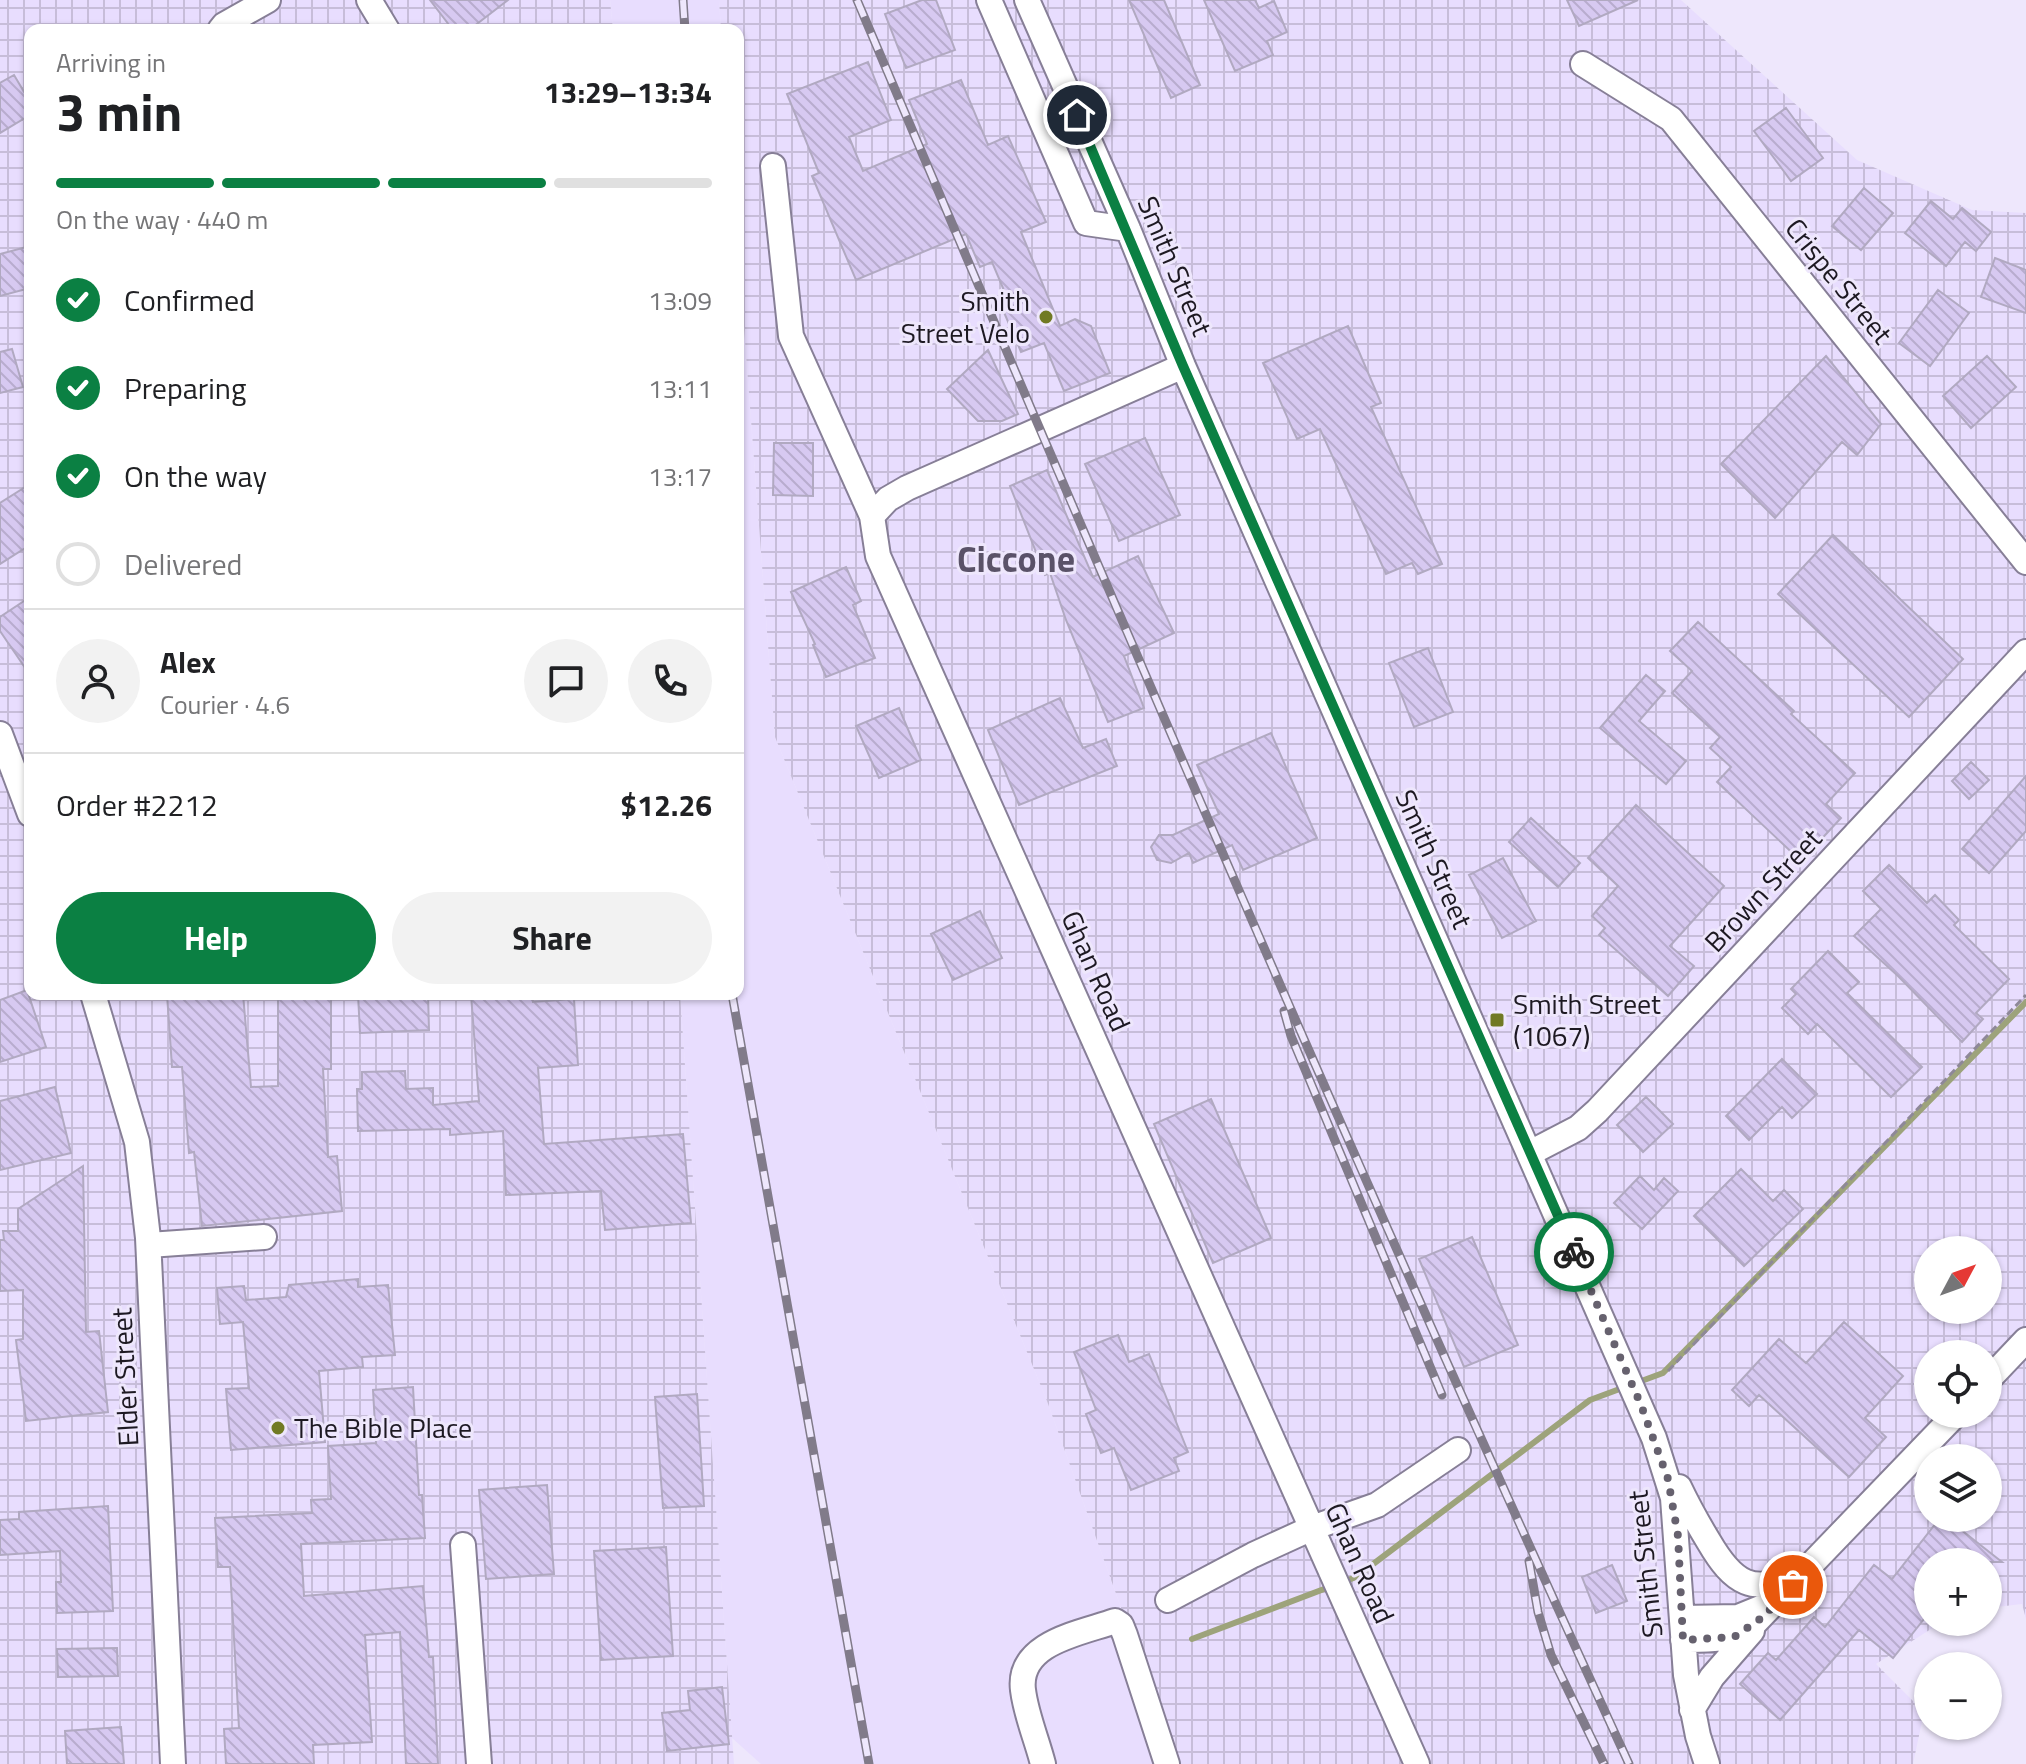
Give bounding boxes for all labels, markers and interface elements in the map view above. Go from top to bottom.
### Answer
text: Arriving in [56,43,166,82]
text: 13:29–13:34 [544,69,712,115]
text: 3 min [56,72,182,151]
pin [1043,81,1111,149]
icon: home [1055,93,1099,137]
street label: Smith Street [1127,189,1224,342]
text: On the way · 440 m [56,200,268,239]
street label: Crispe Street [1775,208,1904,353]
text: Confirmed [124,277,255,323]
icon: check [56,278,100,322]
place label: Smith Street Velo [901,279,1030,354]
text: 13:09 [648,281,712,320]
marker: Smith Street Velo [1037,308,1055,326]
text: Preparing [124,365,246,411]
icon: check [56,366,100,410]
text: 13:11 [648,369,712,408]
text: On the way [124,453,267,499]
icon: check [56,454,100,498]
text: 13:17 [648,457,712,496]
district label: Ciccone [957,531,1075,586]
text: Delivered [124,541,242,587]
button: person [56,639,140,723]
text: Alex [160,639,216,685]
button: chat [524,639,608,723]
button: phone [628,639,712,723]
text: Courier · 4.6 [160,685,290,724]
text: Order #2212 [56,782,218,828]
text: $12.26 [620,782,712,828]
street label: Smith Street [1385,782,1484,935]
street label: Brown Street [1694,818,1832,961]
button: Help [56,892,376,984]
button: Share [392,892,712,984]
street label: Ghan Road [1051,904,1142,1038]
place label: Smith Street (1067) [1513,982,1661,1057]
marker: Smith Street (1067) [1488,1011,1506,1029]
courier [1534,1212,1614,1292]
icon: bike [1552,1230,1596,1274]
north arrow [1914,1236,2002,1324]
map controls [1914,1236,2002,1740]
street label: Elder Street [99,1306,150,1448]
button: locate [1914,1340,2002,1428]
place label: The Bible Place [294,1406,472,1449]
marker: The Bible Place [269,1419,287,1437]
button: layers [1914,1444,2002,1532]
street label: Smith Street [1615,1488,1674,1640]
street label: Ghan Road [1315,1496,1406,1630]
button: + [1914,1548,2002,1636]
pin [1759,1551,1827,1619]
icon: bag [1771,1563,1815,1607]
button: − [1914,1652,2002,1740]

